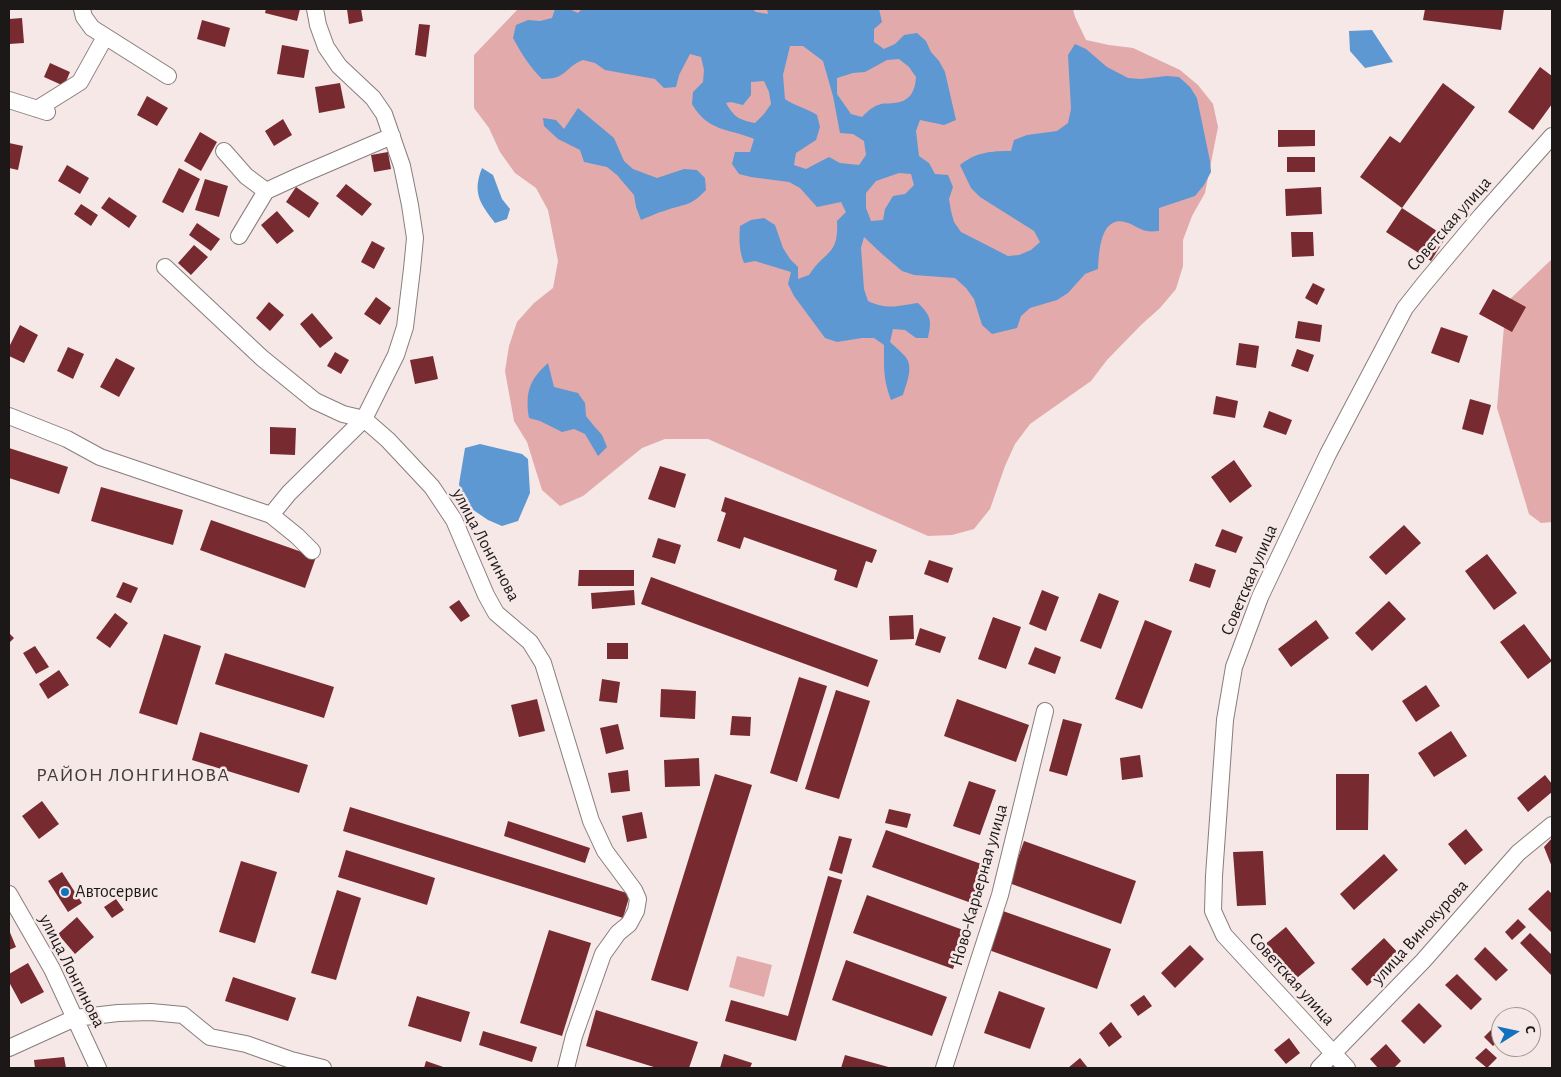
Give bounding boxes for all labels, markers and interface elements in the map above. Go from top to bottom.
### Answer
street label: Советская улица [1402,172,1496,276]
street label: улица Лонгинова [447,485,525,605]
street label: Советская улица [1216,521,1282,639]
district label: РАЙОН ЛОНГИНОВА [34,763,232,787]
street label: Ново-Карьерная улица [946,802,1012,968]
street label: улица Винокурова [1367,875,1473,989]
place label: Автосервис [75,881,158,903]
marker: Автосервис [59,886,71,898]
street label: улица Лонгинова [34,911,110,1031]
street label: Советская улица [1244,928,1340,1030]
north arrow [1491,1007,1541,1057]
text: С [1522,1025,1537,1035]

